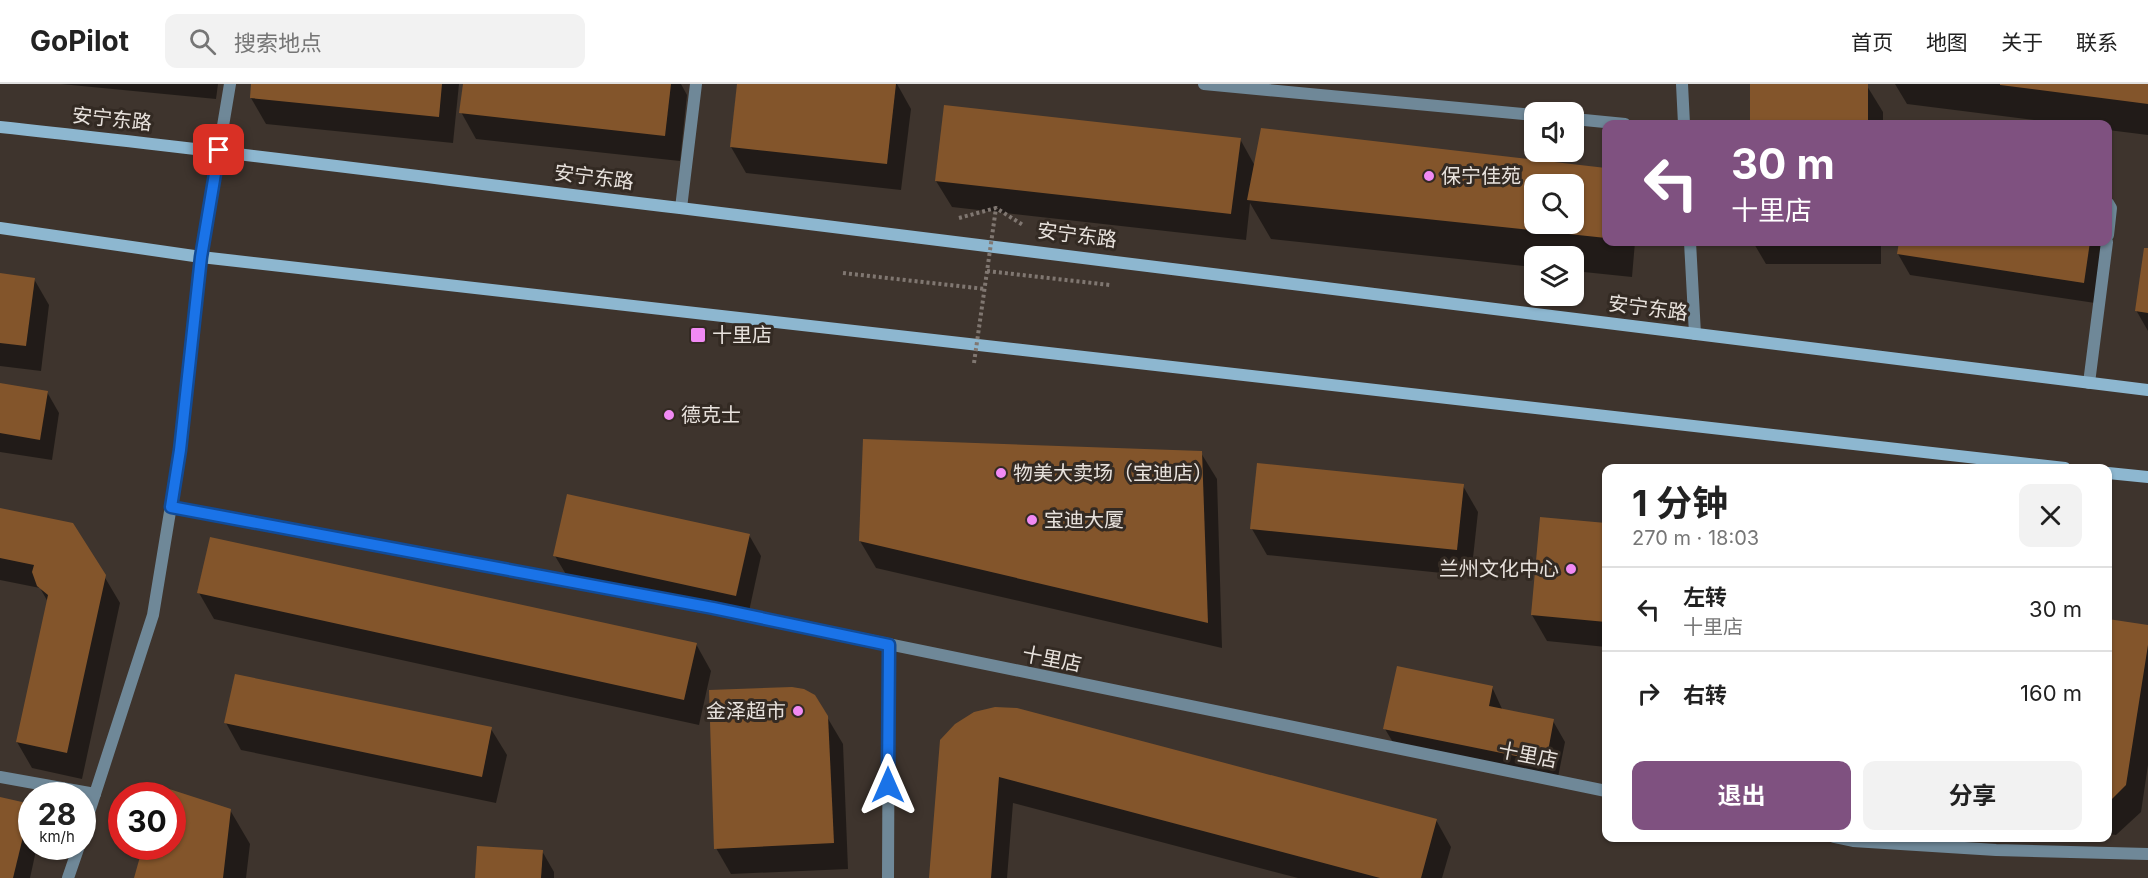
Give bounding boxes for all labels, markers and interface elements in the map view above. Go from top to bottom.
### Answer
search box [165,14,585,68]
text: GoPilot [30,24,129,58]
icon: search [186,25,219,58]
text: 搜索地点 [234,30,322,56]
text: 首页 [1851,30,1893,55]
text: 地图 [1926,30,1968,55]
text: 关于 [2001,30,2043,55]
text: 联系 [2076,30,2118,55]
map controls [1524,102,1584,306]
button: sound [1524,102,1584,162]
street label: 安宁东路 [71,103,153,135]
pin [193,124,244,175]
icon: arrive [202,133,235,166]
text: 30 m [1731,138,1835,189]
icon: left [1632,144,1710,222]
street label: 安宁东路 [553,160,635,194]
place label: 保宁佳苑 [1441,164,1521,188]
marker: 保宁佳苑 [1422,169,1436,183]
button: search [1524,174,1584,234]
text: 十里店 [1731,194,1812,227]
street label: 安宁东路 [1036,218,1118,252]
button: layers [1524,246,1584,306]
street label: 安宁东路 [1607,291,1689,325]
place label: 十里店 [712,323,772,347]
marker: 十里店 [689,326,707,344]
place label: 德克士 [681,403,741,427]
marker: 德克士 [662,408,676,422]
place label: 物美大卖场（宝迪店） [1013,461,1213,485]
marker: 物美大卖场（宝迪店） [994,466,1008,480]
text: 1 分钟 [1632,481,1728,525]
button: close [2019,484,2082,547]
place label: 宝迪大厦 [1044,508,1124,532]
marker: 宝迪大厦 [1025,513,1039,527]
text: 270 m · 18:03 [1632,526,1759,550]
place label: 兰州文化中心 [1439,557,1559,581]
marker: 兰州文化中心 [1564,562,1578,576]
text: 左转 [1683,584,1727,610]
icon: left [1632,593,1665,626]
text: 30 m [2029,596,2082,622]
text: 十里店 [1683,615,1743,639]
street label: 十里店 [1020,641,1084,677]
icon: right [1632,677,1665,710]
text: 160 m [2020,680,2082,706]
text: 右转 [1683,682,1727,708]
place label: 金泽超市 [706,699,786,723]
marker: 金泽超市 [791,704,805,718]
street label: 十里店 [1496,737,1560,773]
position arrow [856,753,920,817]
button: 退出 [1632,761,1851,830]
button: 分享 [1863,761,2082,830]
speed limit sign: 30 [108,782,186,860]
text: 28 [38,796,76,832]
text: km/h [39,827,75,846]

